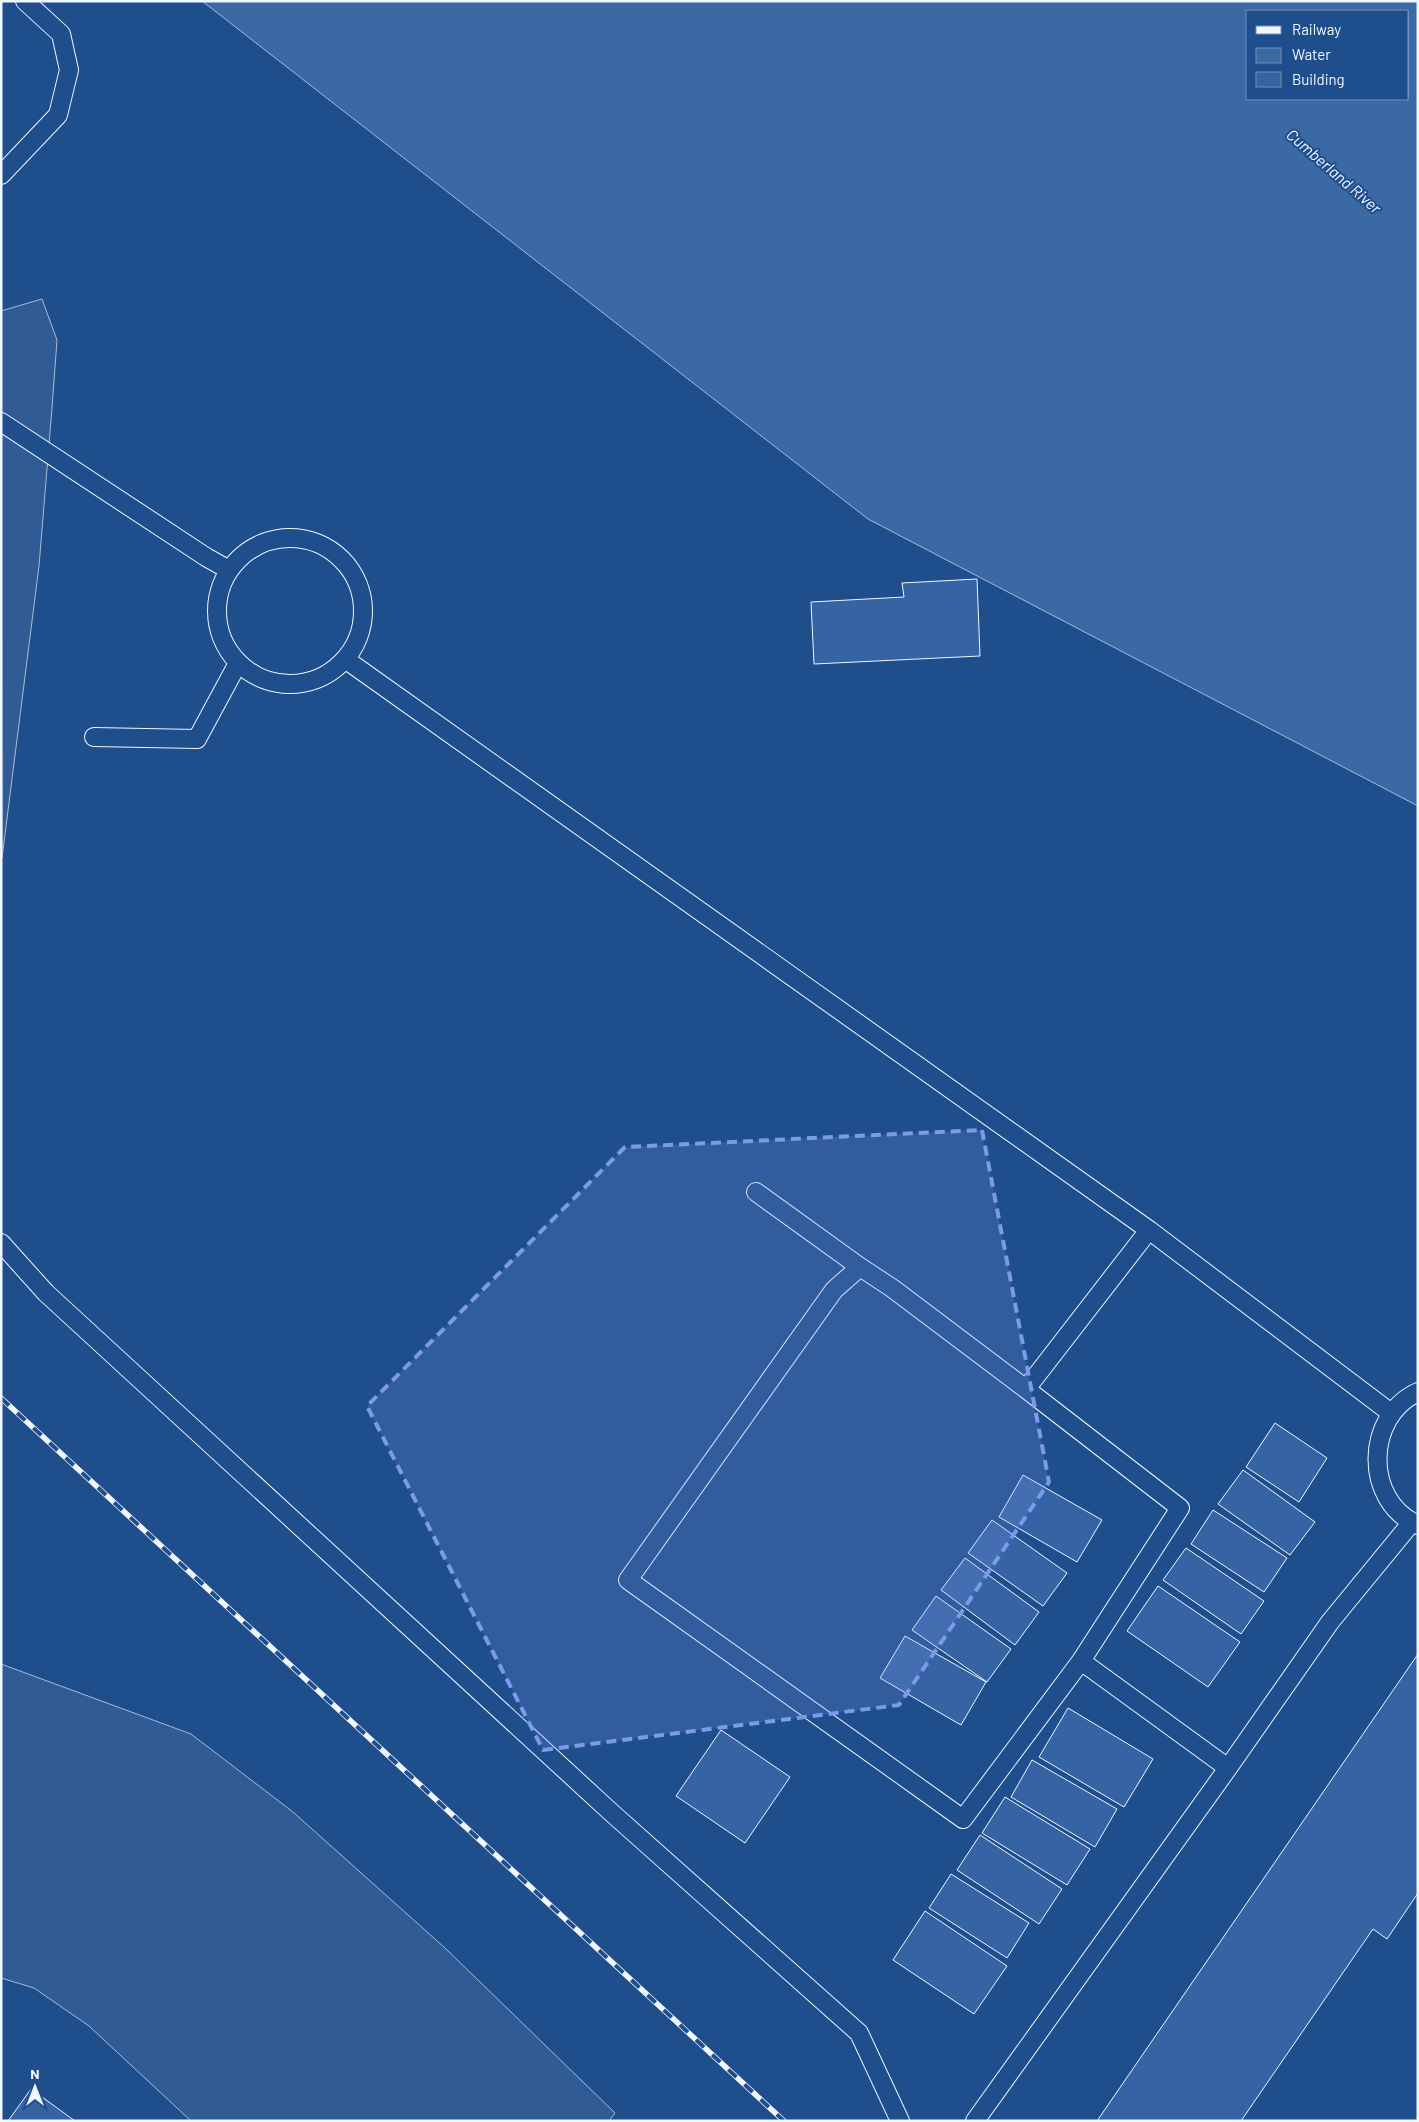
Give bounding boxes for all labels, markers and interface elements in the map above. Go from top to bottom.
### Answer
legend [1246,10,1409,100]
text: Railway [1292,20,1341,38]
text: Water [1292,45,1331,63]
text: Building [1292,70,1345,88]
water label: Cumberland River [1283,124,1387,218]
north arrow [10,2062,60,2112]
text: N [30,2065,40,2082]

